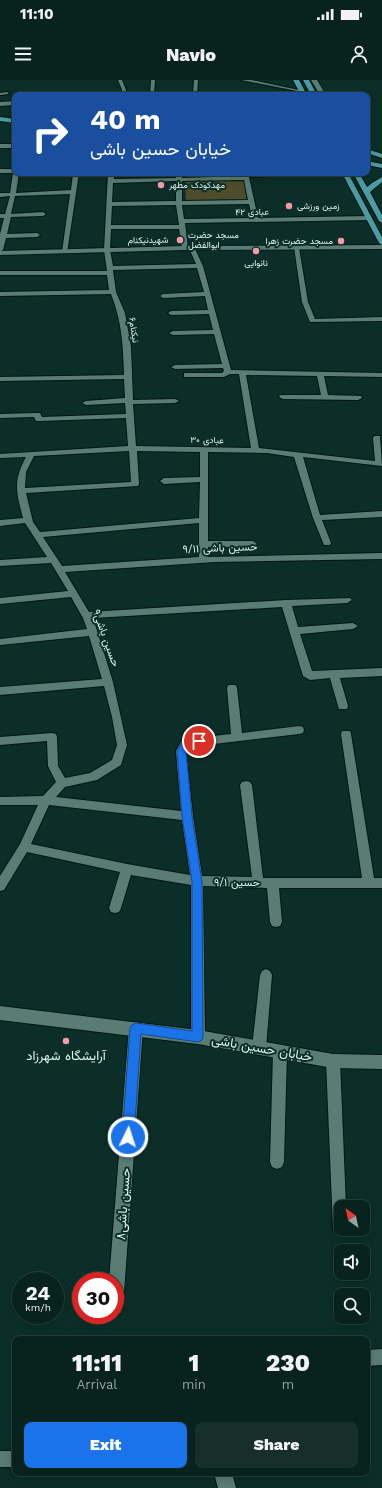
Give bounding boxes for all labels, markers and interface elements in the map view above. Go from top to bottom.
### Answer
text: 11:10 [20,5,54,23]
icon: menu [12,43,34,65]
icon: person [348,43,370,65]
text: Navio [166,44,216,65]
text: 40 m [90,103,160,136]
icon: right [24,108,76,160]
text: خیابان حسین باشی [90,138,231,159]
marker: مهدکودک مطهر [156,180,166,190]
place label: مهدکودک مطهر [168,180,225,191]
marker: زمین ورزشی [284,201,294,211]
place label: زمین ورزشی [297,201,340,212]
street label: عبادی ۴۲ [235,207,269,217]
place label: مسجد حضرت ابوالفضل [188,230,239,251]
street label: شهیدنیکنام [128,235,169,246]
marker: مسجد حضرت ابوالفضل [175,235,185,245]
place label: مسجد حضرت زهرا [266,236,333,247]
marker: مسجد حضرت زهرا [336,236,346,246]
marker: نانوایی [251,246,261,256]
place label: نانوایی [244,258,268,269]
street label: نیکنام۶ [126,317,141,344]
street label: عبادی ۳۰ [190,435,224,445]
street label: حسین باشی ۹/۱۱ [182,540,258,556]
street label: حسین باشی۹ [90,608,122,668]
pin [182,724,216,758]
icon: arrive [188,730,210,752]
street label: حسین ۹/۱ [214,876,260,889]
street label: خیابان حسین باشی [210,1032,314,1065]
marker: آرایشگاه شهرزاد [61,1036,71,1046]
place label: آرایشگاه شهرزاد [26,1048,107,1064]
position arrow [107,1116,149,1158]
street label: حسین باشی۸ [113,1167,134,1241]
north arrow [334,1200,370,1236]
map controls [334,1200,370,1324]
button: sound [334,1244,370,1280]
speed limit sign: 30 [72,1272,124,1324]
text: 24 [26,1281,50,1305]
button: search [334,1288,370,1324]
text: km/h [25,1302,51,1313]
text: 11:11 [72,1349,122,1377]
text: 1 [189,1349,199,1377]
text: 230 [266,1349,310,1377]
text: Arrival [77,1377,117,1392]
text: min [182,1377,206,1392]
text: m [282,1377,294,1392]
button: Exit [24,1422,187,1468]
button: Share [195,1422,358,1468]

